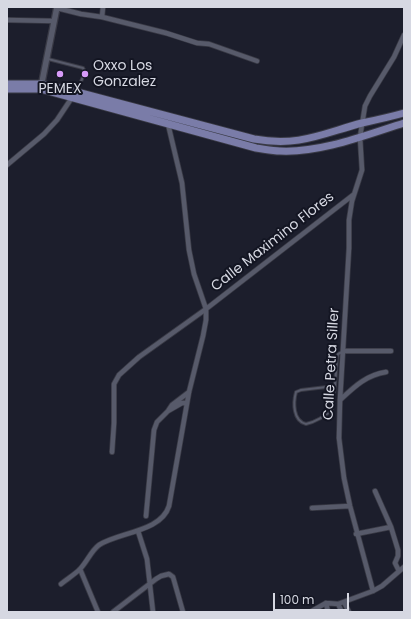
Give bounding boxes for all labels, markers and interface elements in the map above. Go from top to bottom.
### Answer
place label: Oxxo Los Gonzalez [93,58,156,90]
marker: PEMEX [55,69,65,79]
marker: Oxxo Los Gonzalez [80,69,90,79]
place label: PEMEX [38,81,82,97]
street label: Calle Maximino Flores [208,189,338,295]
street label: Calle Petra Siller [321,307,343,421]
scale bar [275,585,351,611]
text: 100 m [280,591,314,608]

